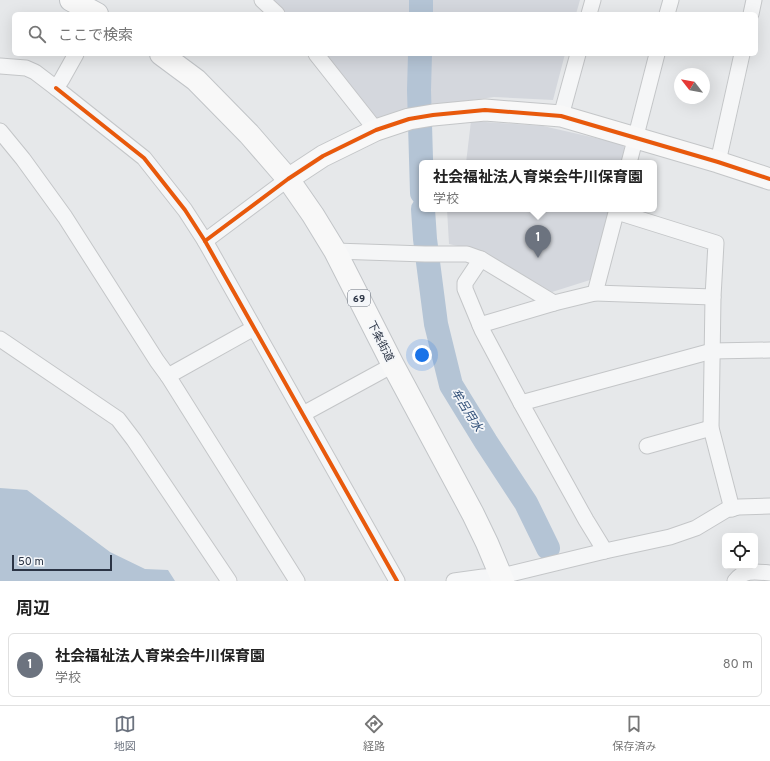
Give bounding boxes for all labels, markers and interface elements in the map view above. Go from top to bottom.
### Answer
search box [12,12,758,56]
icon: search [26,23,48,45]
text: ここで検索 [58,27,133,46]
north arrow [674,68,710,104]
popup [419,160,657,212]
text: 社会福祉法人育栄会牛川保育園 [433,169,643,188]
text: 学校 [433,192,459,208]
pin: 1 [525,225,551,258]
road number: 69 [348,290,370,306]
street label: 下条街道 [364,319,396,364]
your location [412,345,432,365]
water label: 牟呂用水 [447,386,487,437]
map controls [722,533,758,569]
button: locate [722,533,758,569]
scale bar [12,553,112,572]
text: 50 m [18,555,44,569]
text: 周辺 [16,599,50,621]
text: 社会福祉法人育栄会牛川保育園 [55,648,265,667]
text: 1 [27,657,33,673]
text: 80 m [723,657,753,673]
text: 学校 [55,671,81,687]
tab: 地図 [114,713,136,754]
tab: 経路 [363,713,385,754]
tab: 保存済み [612,713,656,754]

